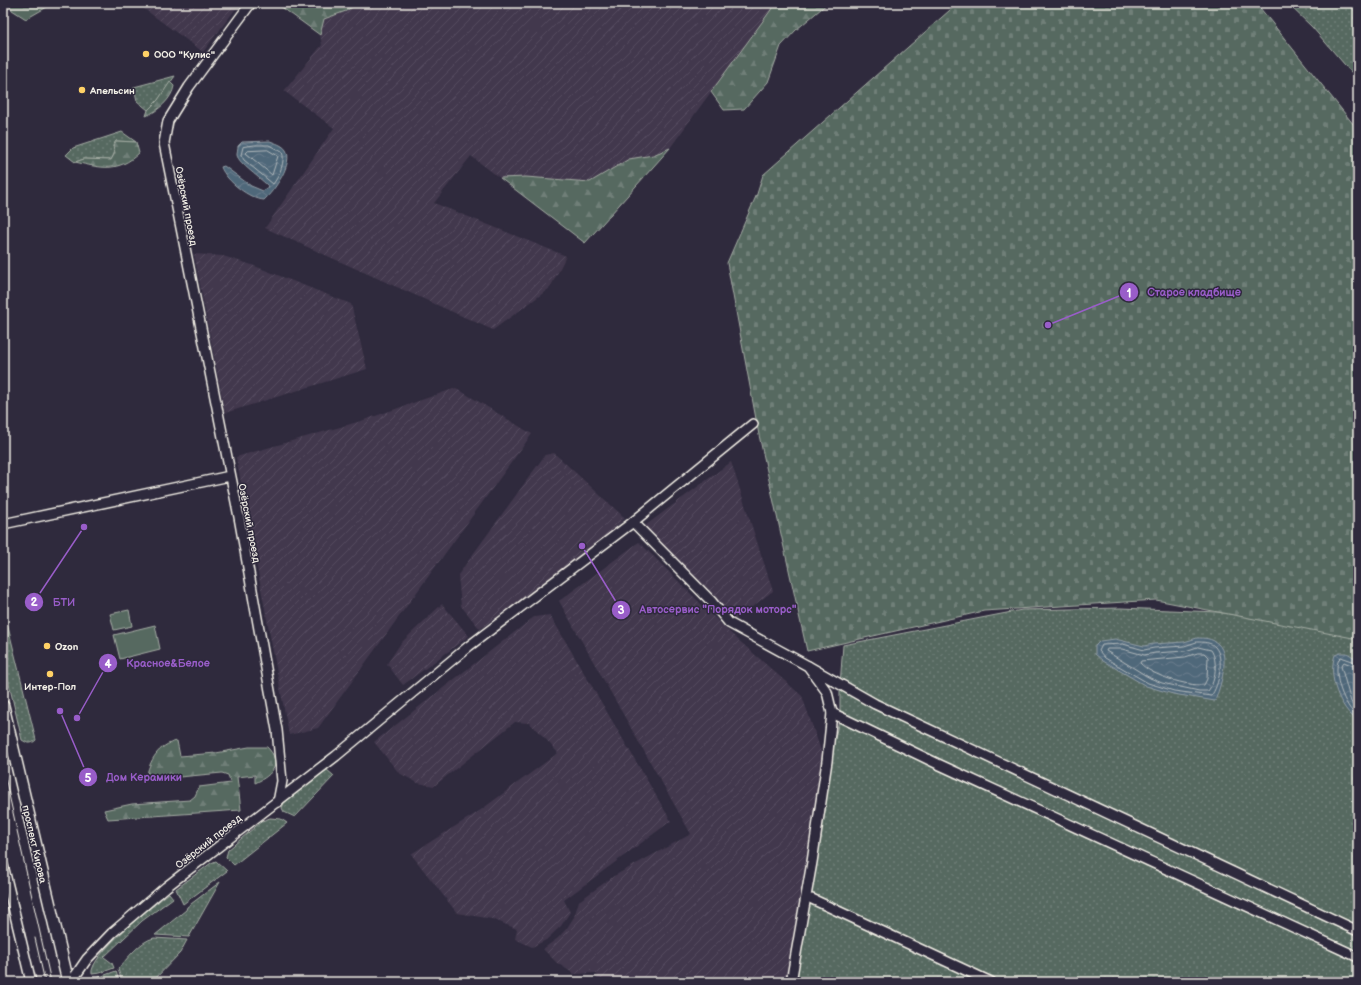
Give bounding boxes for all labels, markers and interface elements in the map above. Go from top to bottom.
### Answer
marker: ООО "Кулис" [141,49,151,59]
place label: ООО "Кулис" [154,49,215,61]
marker: Апельсин [77,85,87,95]
place label: Апельсин [89,85,135,97]
street label: Озёрский проезд [172,166,200,247]
callout: Старое кладбище [1119,281,1249,304]
text: 1 [1126,286,1132,301]
text: Старое кладбище [1147,286,1241,299]
street label: Озёрский проезд [235,483,263,564]
callout: БТИ [24,590,83,613]
text: 2 [30,595,38,610]
text: БТИ [53,596,75,609]
callout: Автосервис "Порядок моторс" [611,598,804,621]
text: 3 [617,603,625,618]
text: Автосервис "Порядок моторс" [638,603,797,616]
marker: Ozon [42,641,52,651]
place label: Ozon [55,641,79,653]
callout: Красное&Белое [98,652,218,675]
text: 4 [104,657,112,672]
text: Красное&Белое [126,657,210,670]
marker: Интер-Пол [45,669,55,679]
place label: Интер-Пол [24,681,77,693]
callout: Дом Керамики [78,766,190,789]
text: 5 [85,771,92,786]
text: Дом Керамики [106,771,182,784]
street label: проспект Кирова [19,804,49,884]
street label: Озёрский проезд [173,812,244,871]

